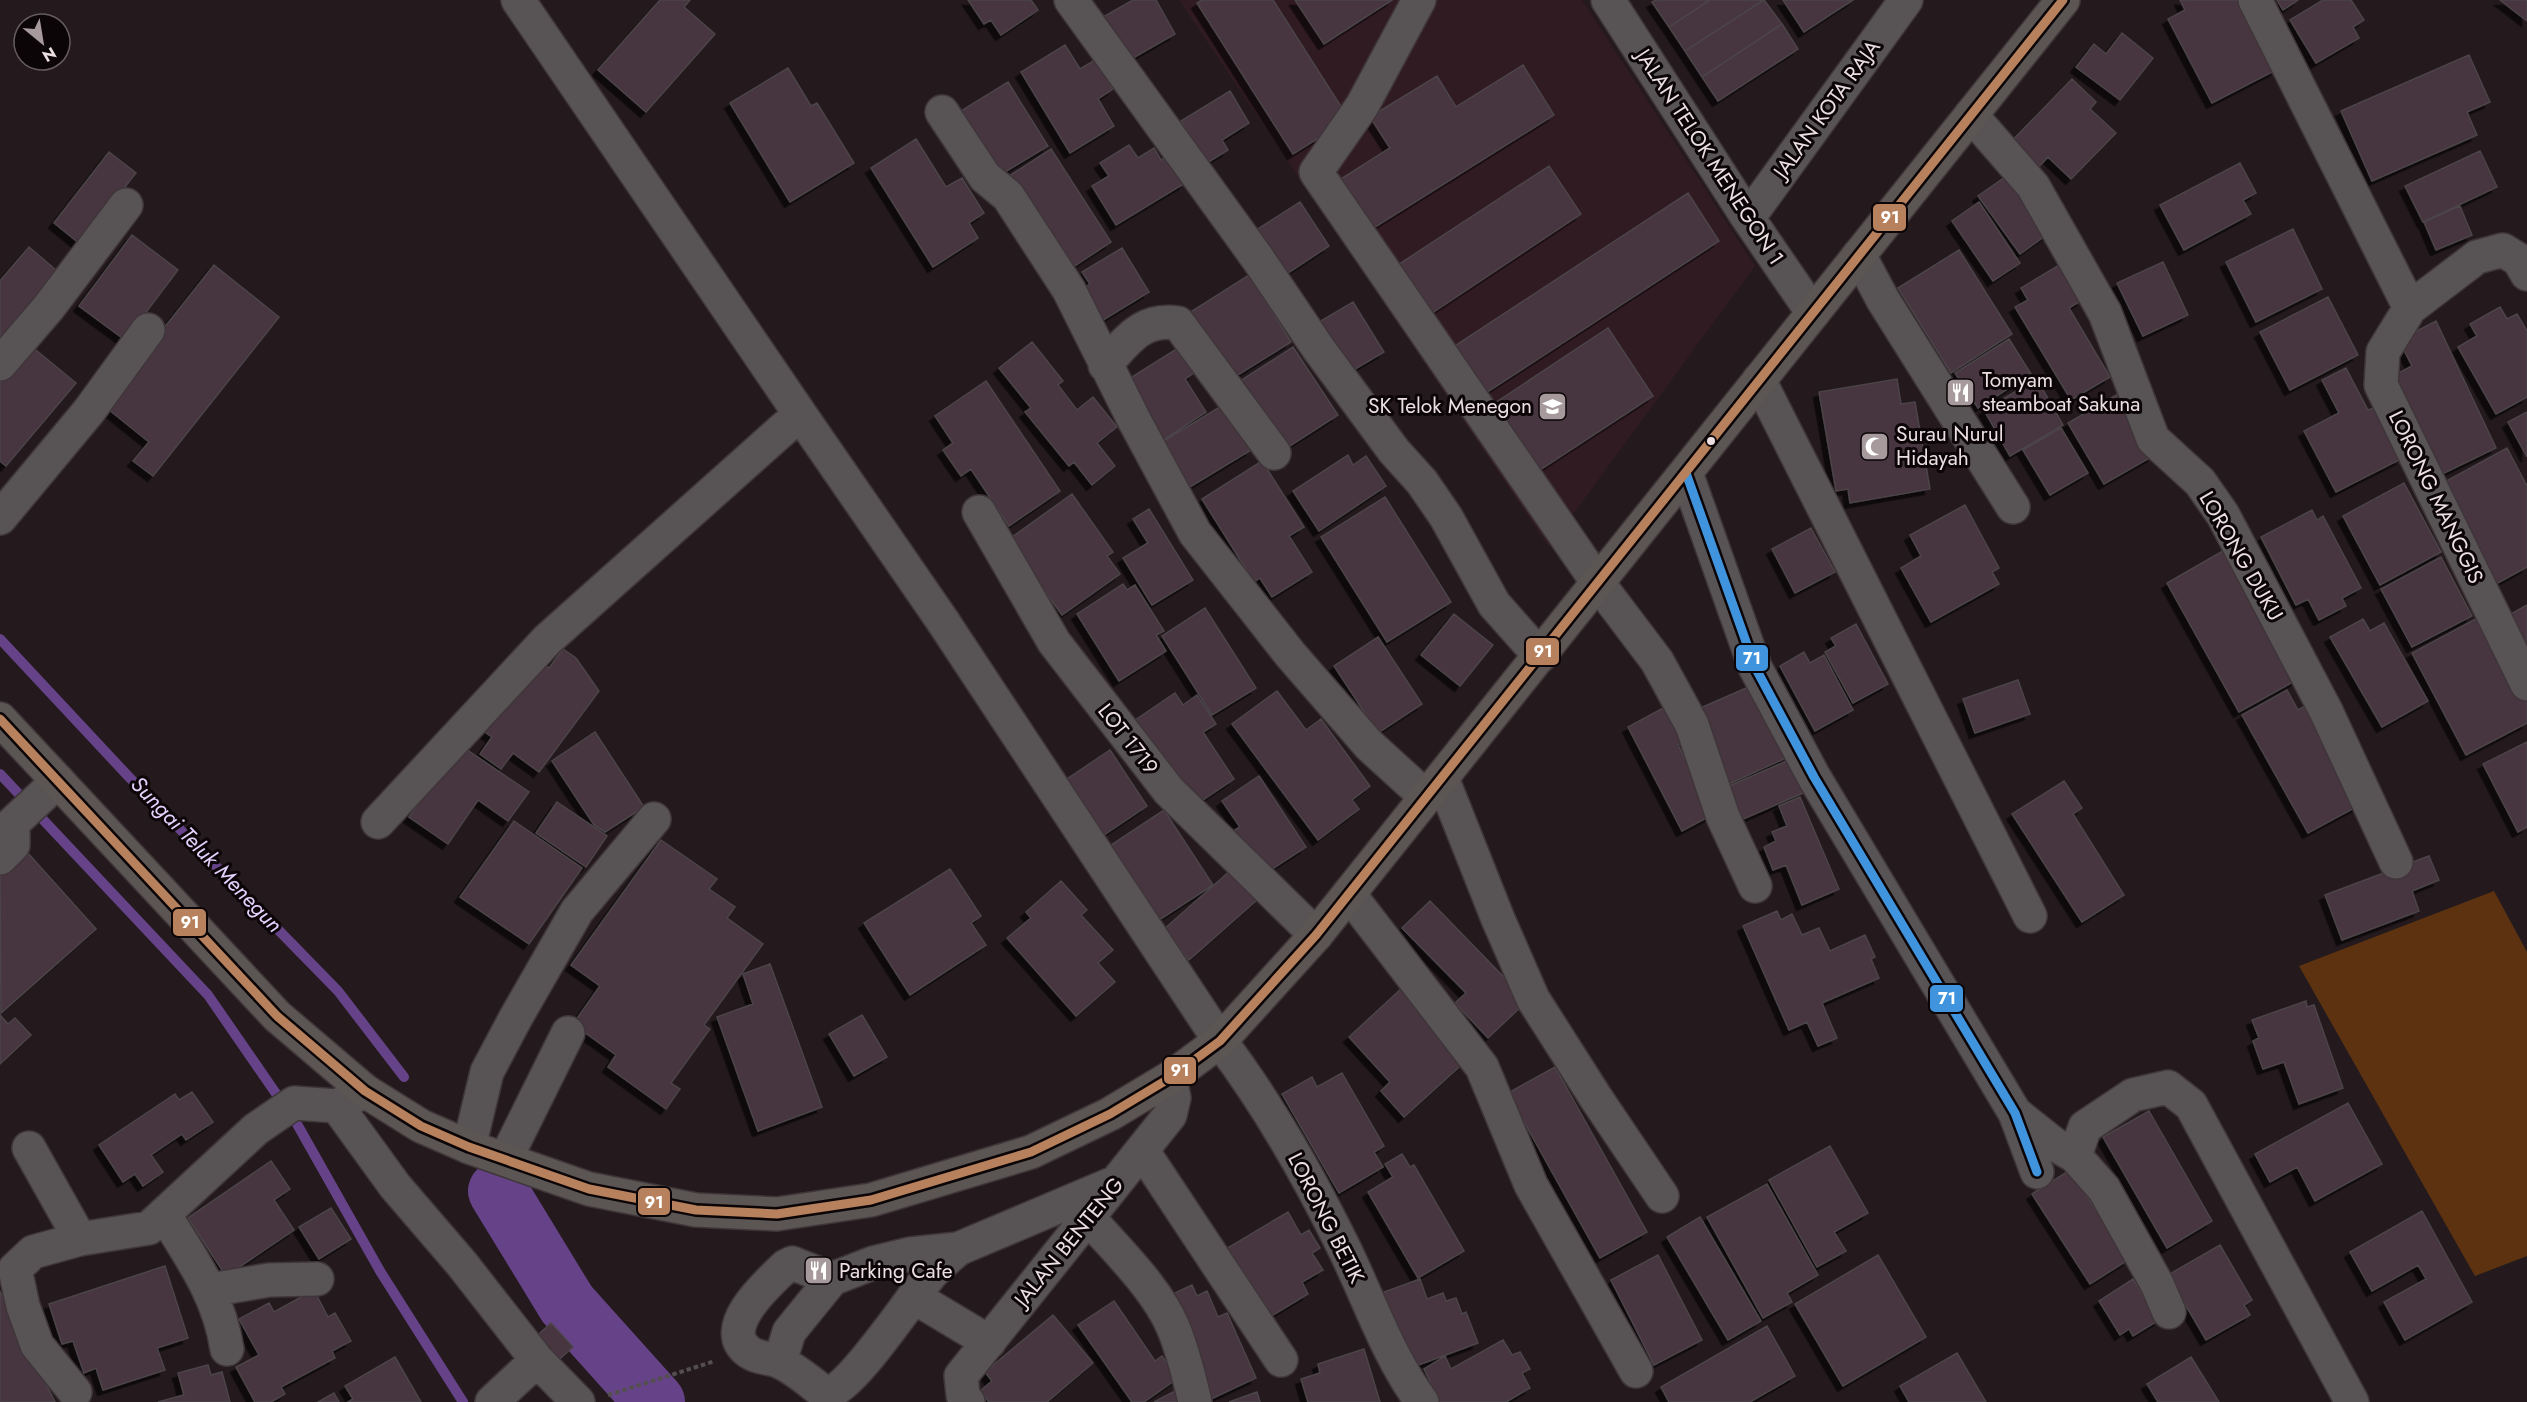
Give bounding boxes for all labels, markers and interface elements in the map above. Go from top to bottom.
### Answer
north arrow [12,12,72,72]
street label: JALAN KOTA RAJA [1765,34,1888,187]
text: N [38,41,61,68]
street label: JALAN TELOK MENEGON 1 [1627,41,1791,271]
line badge: 91 [1872,203,1907,232]
text: 91 [1881,206,1899,229]
place label: Tomyam steamboat Sakuna [1982,365,2140,419]
restaurant icon: Tomyam steamboat Sakuna [1945,376,1977,408]
school or university icon: SK Telok Menegon [1537,390,1569,422]
place label: SK Telok Menegon [1368,391,1532,421]
street label: LORONG MANGGIS [2381,406,2491,588]
place label: Surau Nurul Hidayah [1896,419,2004,473]
mosque icon: Surau Nurul Hidayah [1859,430,1891,462]
unlabelled marker [1705,435,1717,447]
street label: LORONG DUKU [2192,486,2290,626]
line badge: 91 [1525,637,1560,666]
text: 91 [1534,640,1552,663]
line badge: 71 [1735,644,1769,672]
text: 71 [1743,647,1761,670]
street label: LOT 1719 [1091,697,1165,781]
water label: Sungai Teluk Menegun [124,769,290,939]
line badge: 91 [172,908,207,937]
text: 91 [181,911,199,934]
line badge: 71 [1929,984,1964,1013]
text: 71 [1938,987,1956,1010]
line badge: 91 [1163,1056,1197,1085]
text: 91 [1171,1059,1189,1082]
street label: LORONG BETIK [1280,1148,1372,1288]
street label: JALAN BENTENG [1005,1171,1131,1315]
line badge: 91 [637,1187,671,1216]
text: 91 [645,1191,663,1214]
restaurant icon: Parking Cafe [802,1255,834,1287]
place label: Parking Cafe [839,1256,953,1286]

